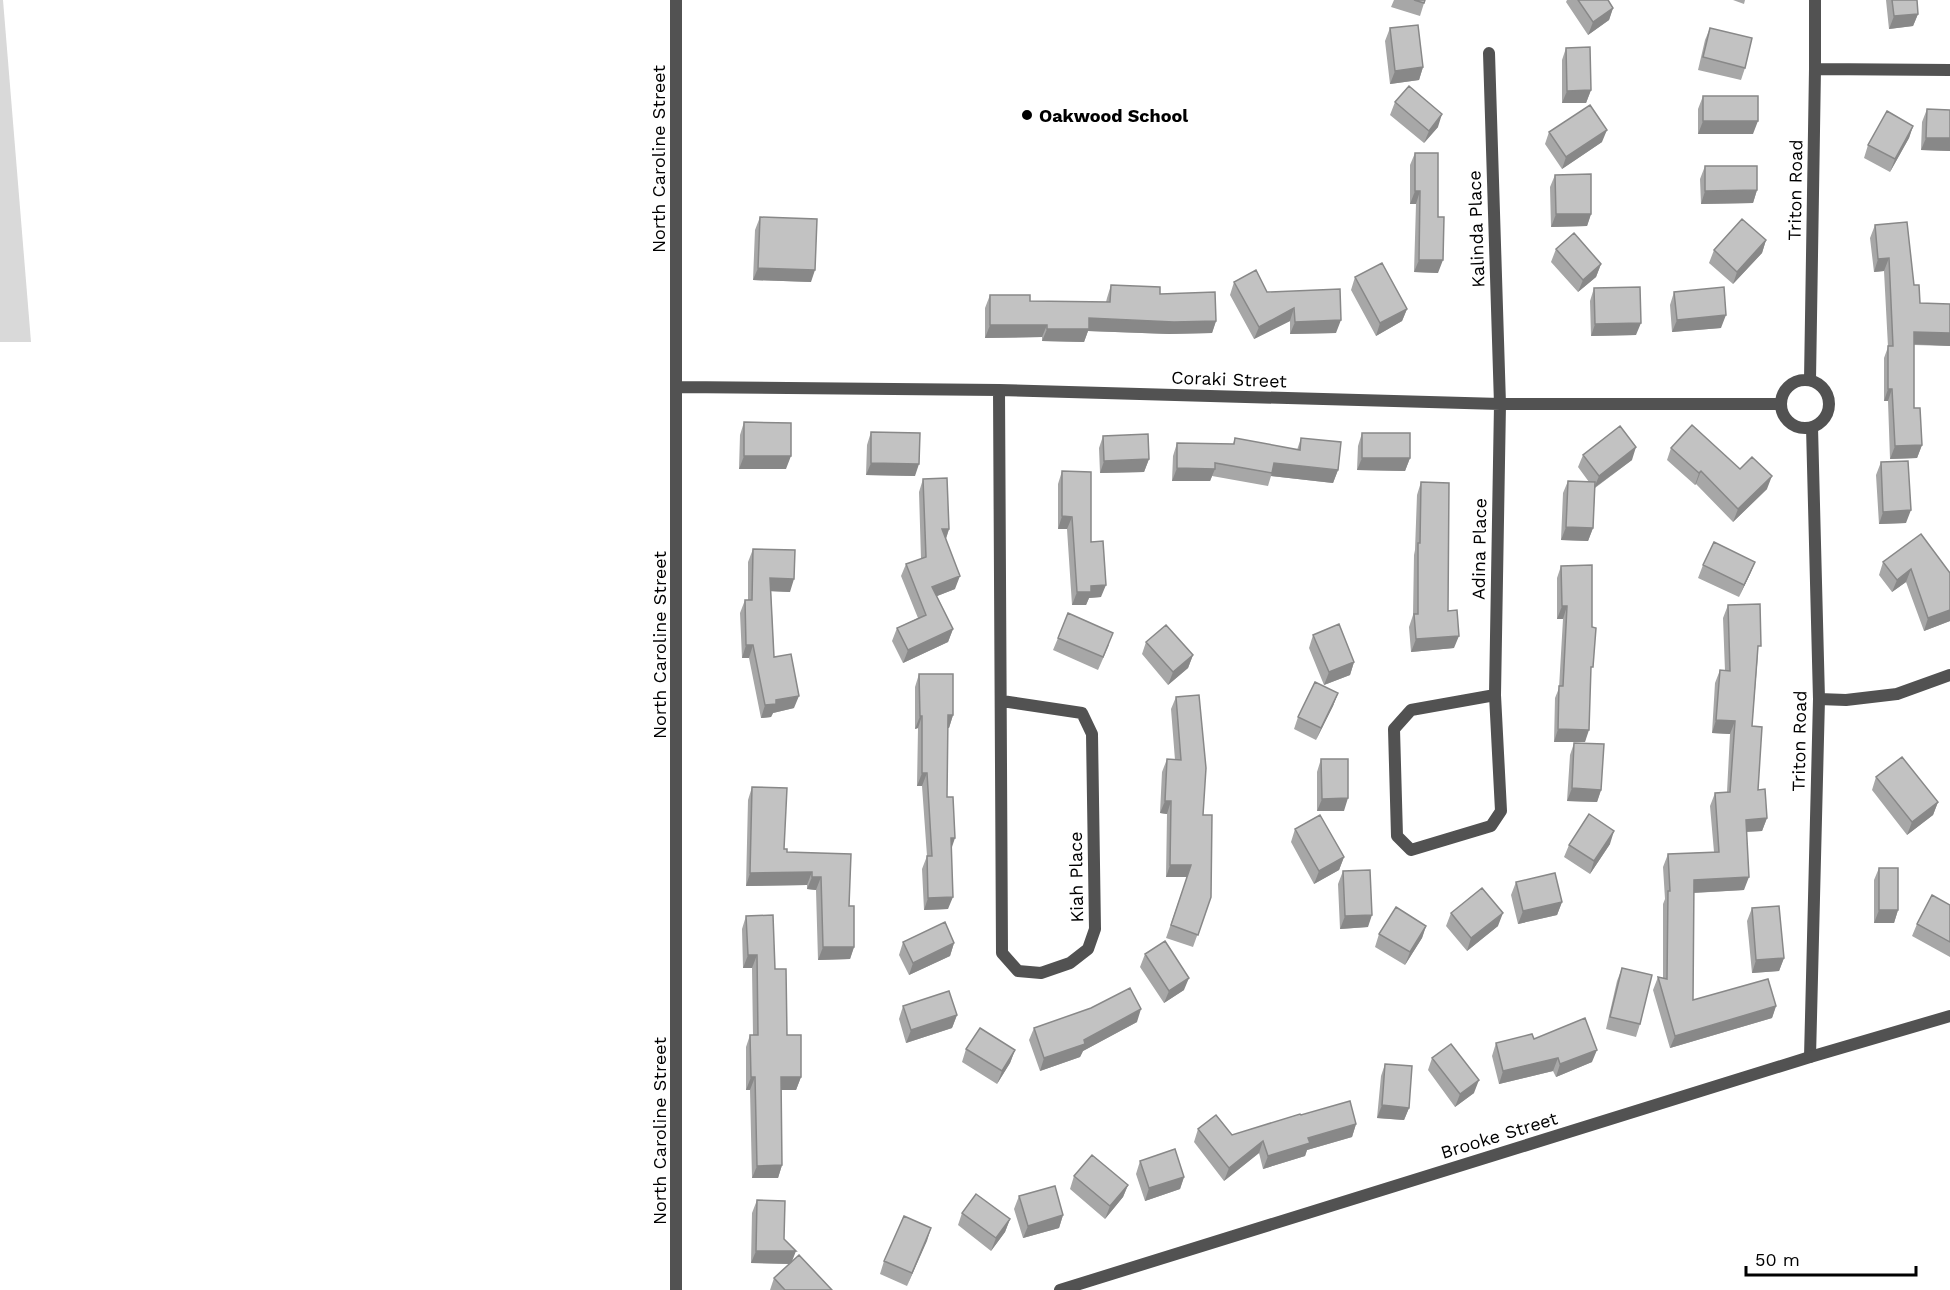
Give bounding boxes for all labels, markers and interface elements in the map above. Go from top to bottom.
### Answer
street label: North Caroline Street [648,65,669,253]
place label: Oakwood School [1039,105,1188,126]
marker: Oakwood School [1020,108,1034,122]
street label: Triton Road [1784,139,1806,241]
street label: Kalinda Place [1463,170,1489,288]
street label: Coraki Street [1171,366,1288,392]
street label: Adina Place [1468,498,1490,600]
street label: North Caroline Street [649,551,670,739]
street label: Triton Road [1788,690,1810,792]
street label: Kiah Place [1065,831,1087,923]
street label: North Caroline Street [649,1037,670,1225]
street label: Brooke Street [1438,1107,1560,1163]
scale bar [1746,1239,1916,1277]
text: 50 m [1755,1249,1800,1270]

